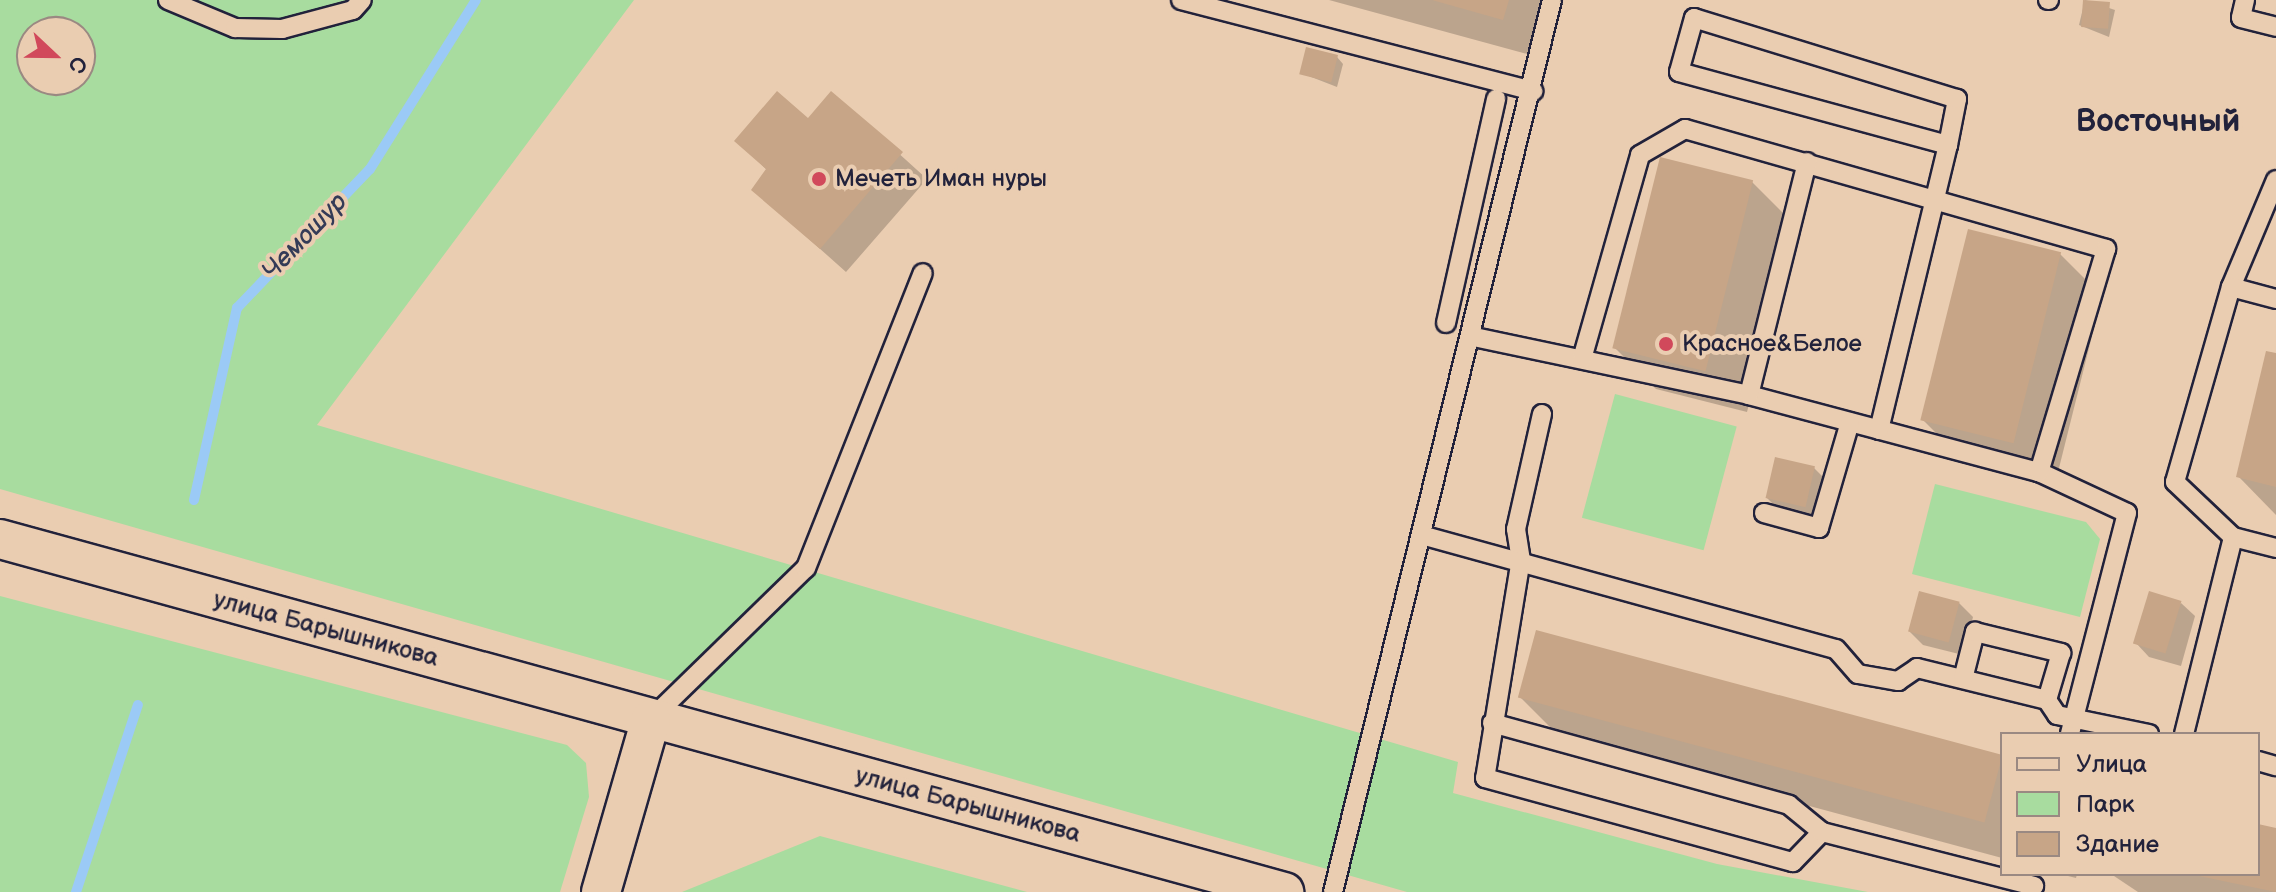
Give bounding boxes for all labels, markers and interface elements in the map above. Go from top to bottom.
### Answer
north arrow [16,16,96,96]
text: С [61,52,92,77]
district label: Восточный [2076,103,2240,141]
place label: Мечеть Иман нуры [835,165,1047,193]
marker: Мечеть Иман нуры [810,170,828,188]
water label: Чемошур [256,187,354,287]
place label: Красное&Белое [1682,330,1862,358]
marker: Красное&Белое [1657,335,1675,353]
street label: улица Барышникова [210,585,442,673]
legend [2000,732,2260,876]
text: Улица [2076,750,2147,779]
street label: улица Барышникова [852,761,1084,849]
text: Парк [2076,790,2134,819]
text: Здание [2076,830,2159,859]

